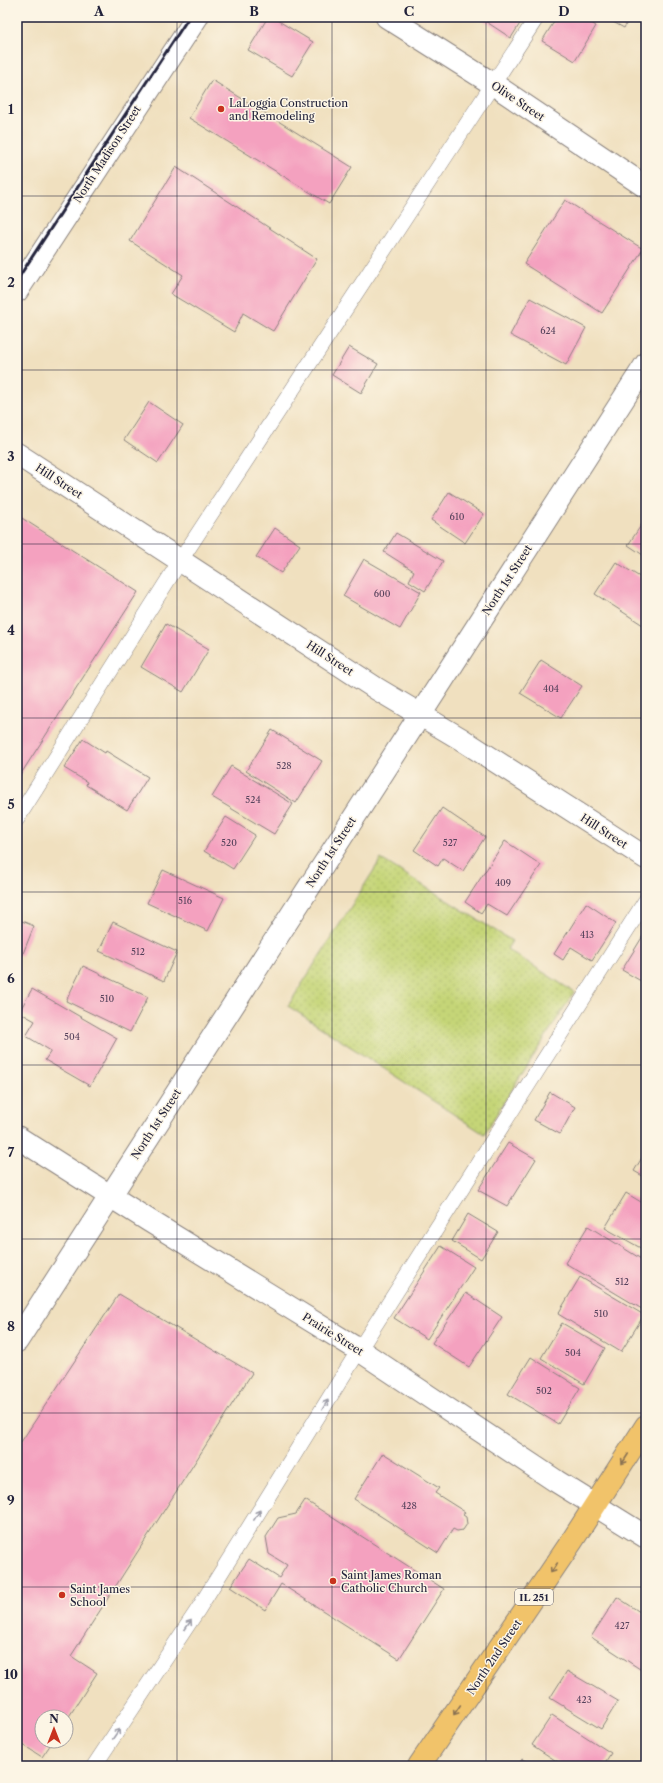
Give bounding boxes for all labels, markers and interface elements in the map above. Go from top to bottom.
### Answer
text: A [93,3,105,19]
text: B [249,3,259,19]
text: C [404,3,414,19]
text: D [558,3,570,19]
street label: Olive Street [489,78,547,124]
place label: LaLoggia Construction and Remodeling [229,96,348,123]
text: 1 [8,101,14,117]
street label: North Madison Street [70,103,144,205]
marker: LaLoggia Construction and Remodeling [216,104,226,114]
text: 2 [7,274,15,290]
house number: 624 [540,325,556,336]
text: 3 [7,448,15,464]
street label: Hill Street [33,461,85,501]
house number: 610 [450,511,465,522]
street label: North 1st Street [479,542,535,618]
house number: 600 [374,588,391,599]
text: 4 [7,622,15,638]
street label: Hill Street [304,638,356,678]
house number: 404 [543,683,559,694]
house number: 528 [276,760,292,771]
house number: 524 [245,794,261,805]
text: 5 [7,796,15,812]
street label: Hill Street [578,811,630,851]
street label: North 1st Street [303,814,359,890]
house number: 520 [221,837,237,848]
house number: 527 [443,837,458,848]
house number: 409 [495,877,511,888]
house number: 516 [178,895,192,906]
house number: 413 [580,929,594,940]
house number: 512 [131,946,145,957]
text: 6 [7,970,15,986]
house number: 510 [100,993,114,1004]
house number: 504 [64,1031,80,1042]
street label: North 1st Street [128,1086,184,1162]
text: 7 [8,1144,15,1160]
house number: 512 [615,1276,629,1287]
house number: 510 [594,1308,608,1319]
street label: Prairie Street [300,1310,366,1358]
text: 8 [7,1318,15,1334]
house number: 504 [565,1347,581,1358]
house number: 502 [536,1385,552,1396]
one-way arrow [322,1399,330,1411]
one-way arrow [621,1453,629,1464]
text: 9 [7,1492,15,1508]
house number: 428 [401,1500,417,1511]
one-way arrow [253,1509,261,1521]
one-way arrow [550,1562,558,1573]
place label: Saint James Roman Catholic Church [341,1568,442,1595]
marker: Saint James Roman Catholic Church [328,1576,338,1586]
place label: Saint James School [70,1582,130,1609]
road number: IL 251 [515,1589,553,1605]
marker: Saint James School [57,1590,67,1600]
street label: North 2nd Street [464,1617,524,1697]
one-way arrow [184,1620,192,1631]
house number: 427 [615,1620,630,1631]
text: 10 [4,1666,18,1682]
house number: 423 [576,1694,592,1705]
one-way arrow [453,1704,461,1715]
north arrow [34,1709,74,1749]
text: N [49,1712,59,1726]
one-way arrow [111,1728,120,1739]

